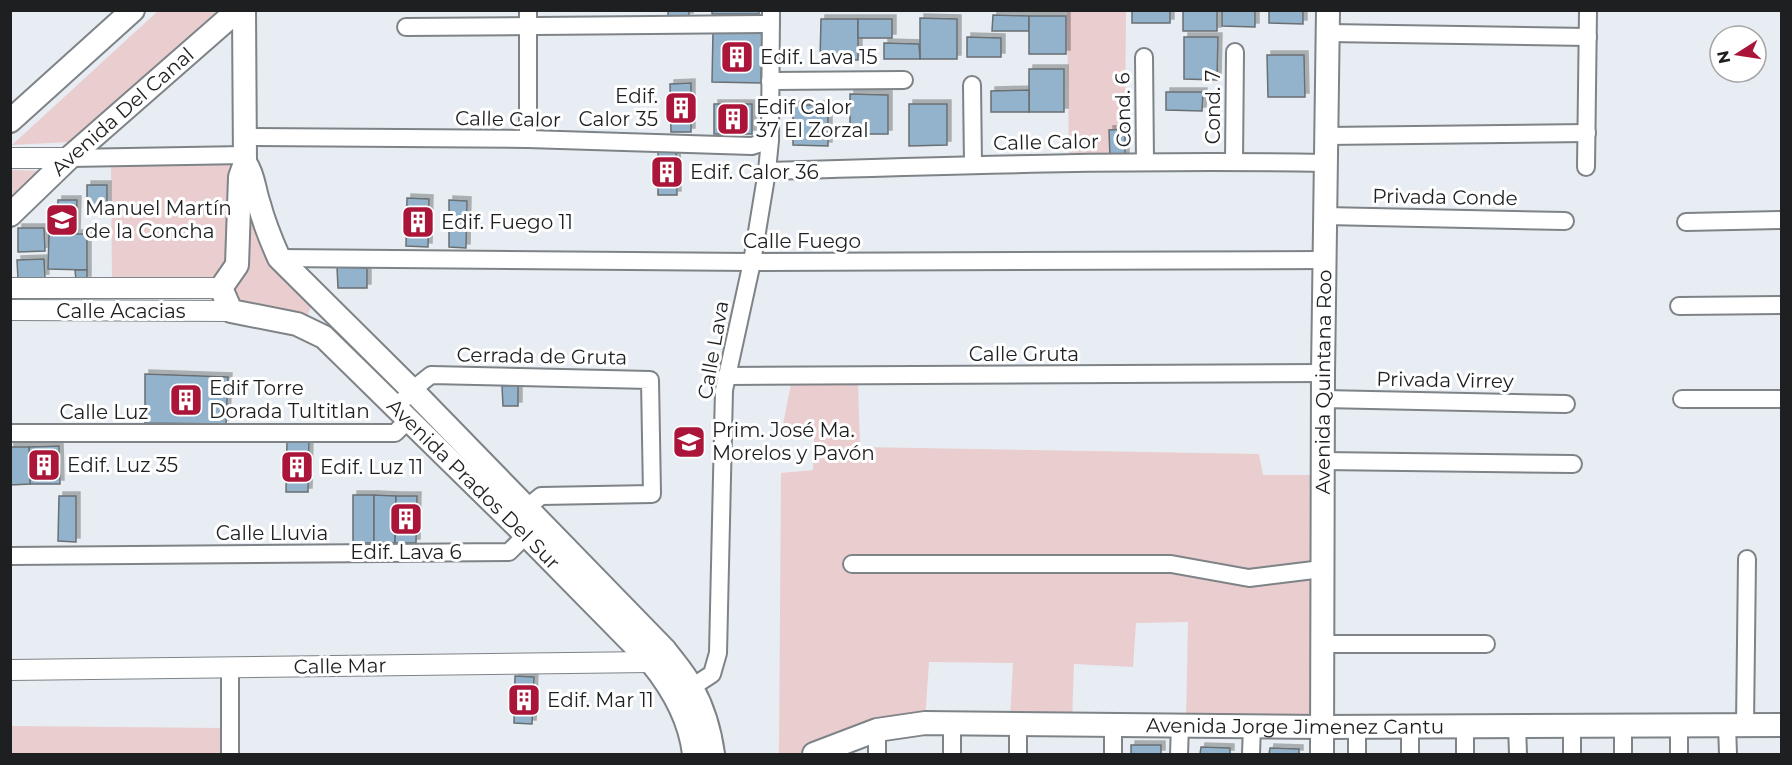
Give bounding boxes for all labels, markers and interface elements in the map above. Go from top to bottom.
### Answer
north arrow [1708,24,1768,84]
building icon: Edif. Lava 15 [719,39,755,75]
street label: Avenida Del Canal [46,42,199,181]
place label: Edif. Lava 15 [760,45,878,69]
text: N [1713,49,1734,65]
street label: Cond. 7 [1201,70,1225,144]
street label: Cond. 6 [1110,72,1136,148]
place label: Edif. Calor 35 [579,84,658,131]
building icon: Edif. Calor 35 [663,90,699,126]
place label: Edif Calor 37 El Zorzal [756,95,869,142]
building icon: Edif Calor 37 El Zorzal [715,101,751,137]
street label: Calle Calor [455,106,561,132]
street label: Calle Calor [993,129,1099,155]
building icon: Edif. Calor 36 [649,154,685,190]
place label: Edif. Calor 36 [690,160,819,184]
street label: Privada Conde [1372,184,1518,210]
place label: Manuel Martín de la Concha [85,196,232,243]
school or university icon: Manuel Martín de la Concha [44,202,80,238]
building icon: Edif. Fuego 11 [400,204,436,240]
place label: Edif. Fuego 11 [441,210,573,234]
street label: Calle Fuego [743,229,861,253]
street label: Avenida Quintana Roo [1311,269,1336,494]
street label: Calle Acacias [56,299,186,323]
street label: Calle Lava [693,299,733,401]
street label: Calle Gruta [969,342,1079,366]
street label: Cerrada de Gruta [456,343,628,369]
street label: Privada Virrey [1376,367,1514,393]
place label: Edif Torre Dorada Tultitlan [209,376,370,423]
building icon: Edif Torre Dorada Tultitlan [168,382,204,418]
street label: Avenida Prados Del Sur [382,394,565,574]
street label: Calle Luz [59,400,149,424]
place label: Prim. José Ma. Morelos y Pavón [712,418,875,465]
school or university icon: Prim. José Ma. Morelos y Pavón [671,424,707,460]
building icon: Edif. Luz 35 [26,447,62,483]
building icon: Edif. Luz 11 [279,449,315,485]
place label: Edif. Luz 35 [67,453,178,477]
place label: Edif. Luz 11 [320,455,423,479]
building icon: Edif. Lava 6 [388,501,424,537]
street label: Calle Lluvia [216,521,328,545]
place label: Edif. Lava 6 [350,540,462,564]
street label: Calle Mar [293,653,387,679]
building icon: Edif. Mar 11 [506,682,542,718]
place label: Edif. Mar 11 [547,688,654,712]
street label: Avenida Jorge Jimenez Cantu [1146,713,1444,739]

